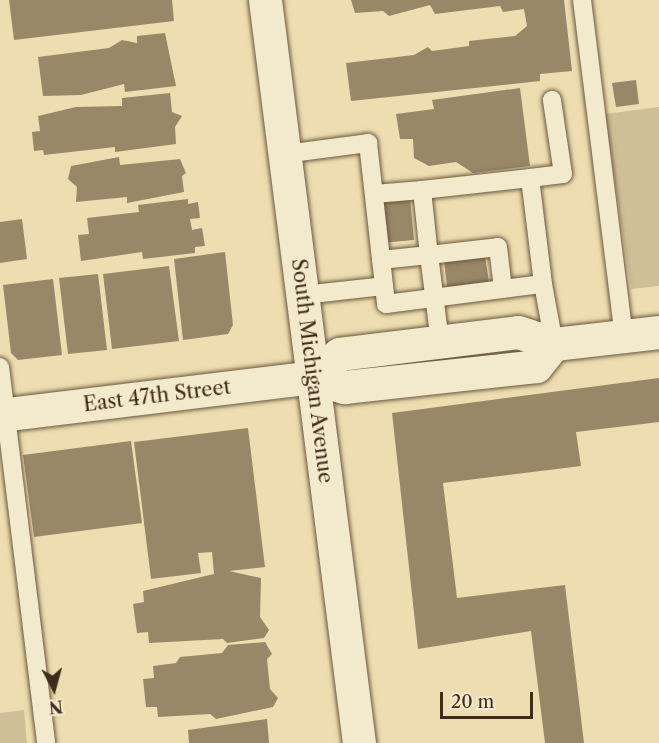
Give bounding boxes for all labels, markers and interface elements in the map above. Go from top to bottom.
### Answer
street label: South Michigan Avenue [286,257,338,485]
street label: East 47th Street [82,375,232,417]
north arrow [24,659,84,719]
scale bar [443,680,536,718]
text: 20 m [451,691,494,713]
text: N [48,696,64,718]

